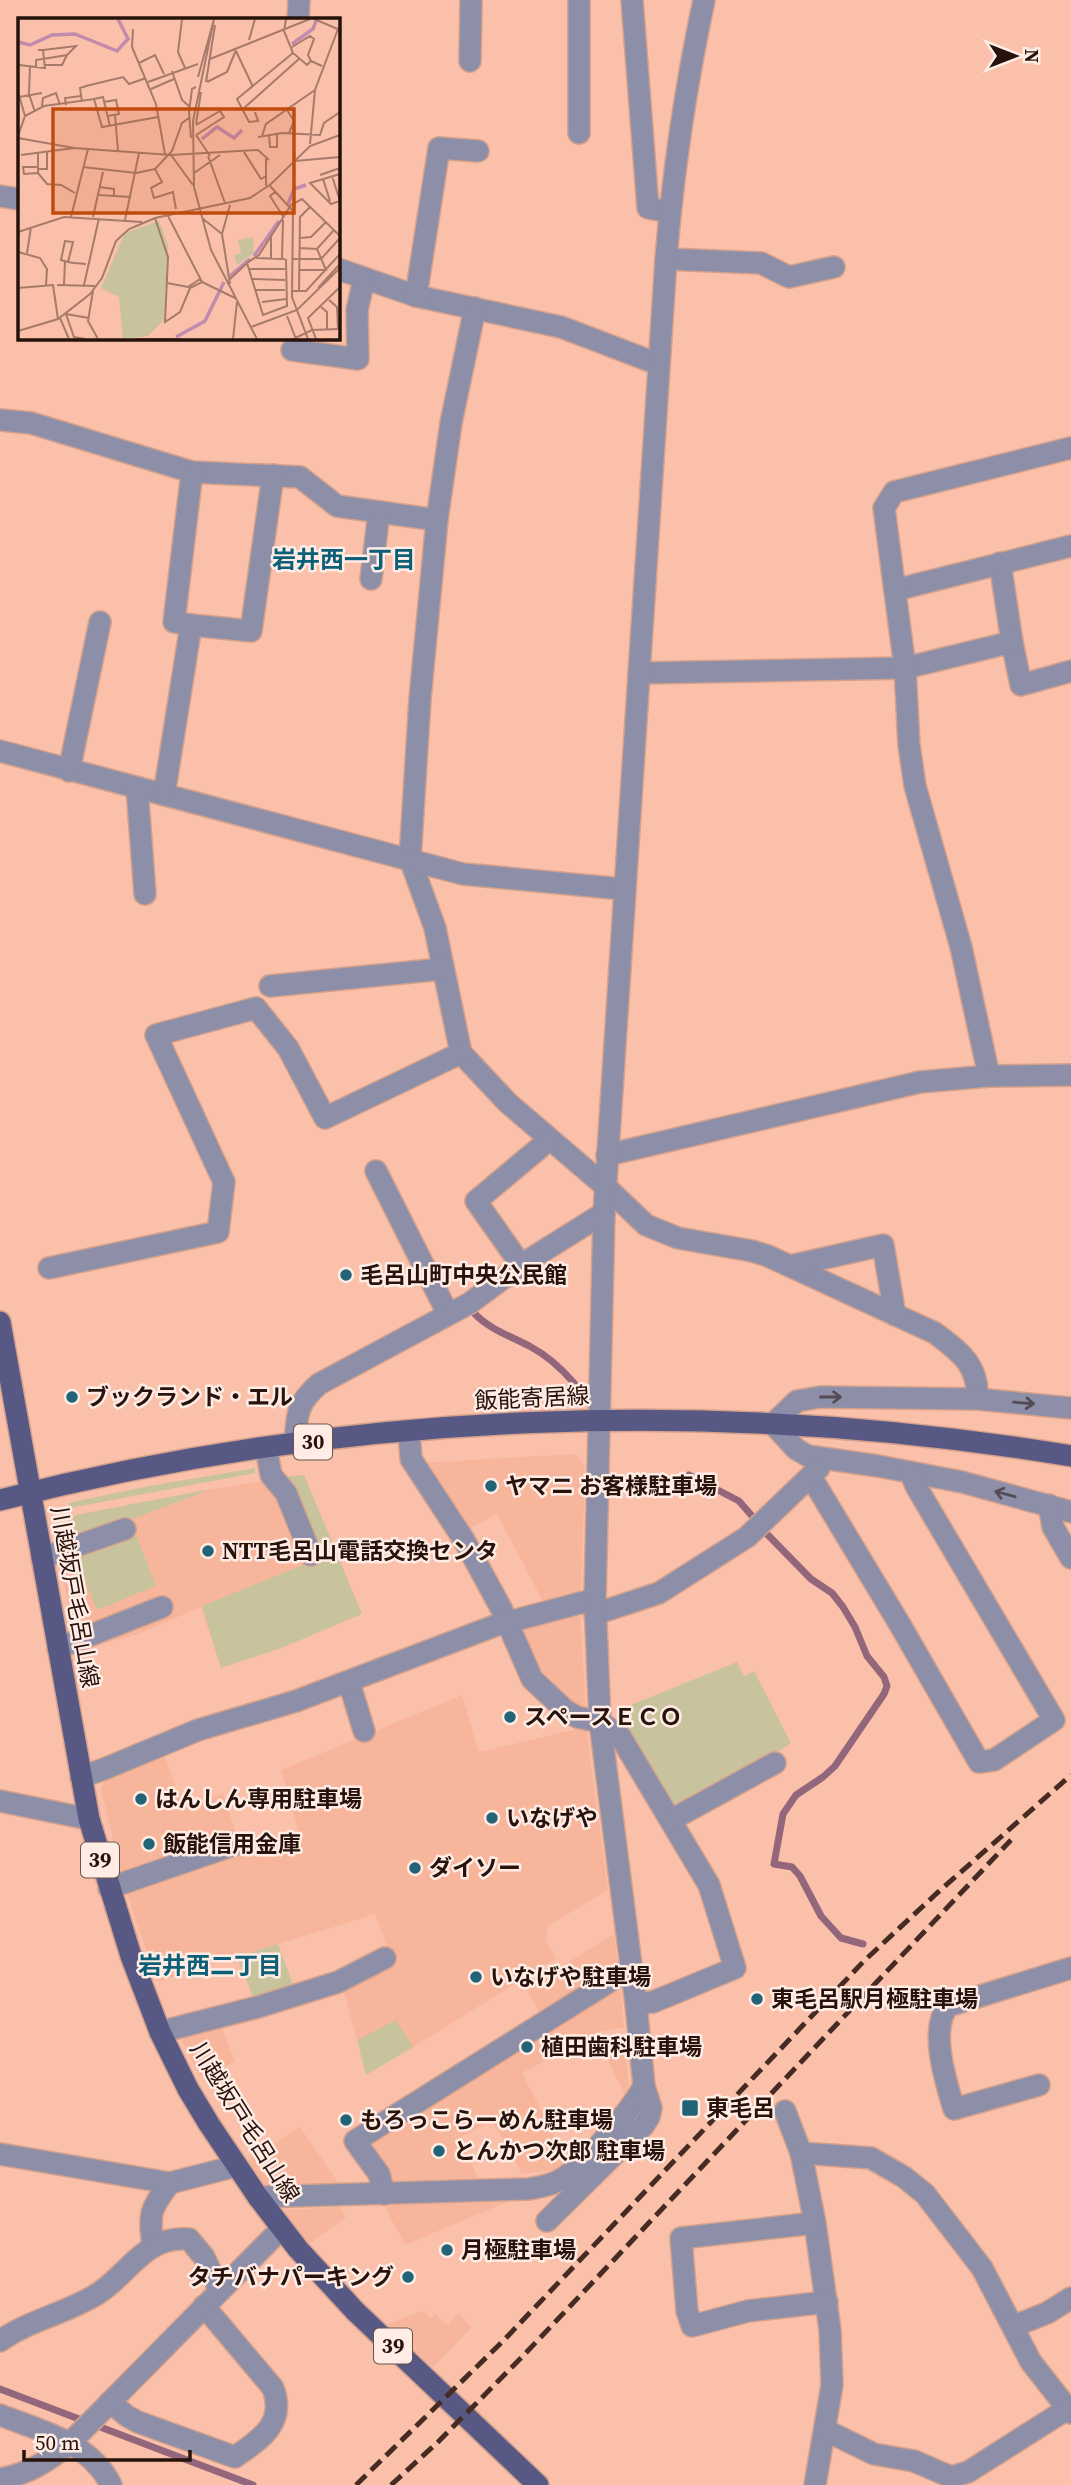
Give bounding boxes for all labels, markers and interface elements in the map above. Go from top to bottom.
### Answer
inset map [18,18,340,340]
north arrow [980,21,1050,91]
text: N [1019,49,1045,63]
district label: 岩井西一丁目 [272,543,416,576]
place label: 毛呂山町中央公民館 [360,1259,567,1291]
marker: 毛呂山町中央公民館 [338,1267,354,1283]
street label: 飯能寄居線 [474,1379,590,1417]
place label: ブックランド・エル [86,1381,293,1413]
marker: ブックランド・エル [64,1389,80,1405]
one-way arrow [819,1390,842,1404]
one-way arrow [1012,1397,1035,1410]
road number: 30 [294,1424,332,1460]
place label: ヤマニ お客様駐車場 [505,1470,717,1502]
marker: ヤマニ お客様駐車場 [483,1478,499,1494]
one-way arrow [994,1487,1017,1500]
street label: 川越坂戸毛呂山線 [43,1504,107,1690]
place label: NTT毛呂山電話交換センタ [222,1535,498,1567]
marker: NTT毛呂山電話交換センタ [200,1543,216,1559]
place label: スペースＥＣＯ [524,1701,682,1733]
marker: スペースＥＣＯ [502,1709,518,1725]
place label: はんしん専用駐車場 [155,1783,362,1815]
marker: はんしん専用駐車場 [133,1791,149,1807]
place label: いなげや [506,1802,598,1834]
marker: いなげや [484,1810,500,1826]
place label: 飯能信用金庫 [163,1828,301,1860]
marker: 飯能信用金庫 [141,1836,157,1852]
road number: 39 [81,1842,119,1878]
place label: ダイソー [429,1852,521,1884]
marker: ダイソー [407,1860,423,1876]
district label: 岩井西二丁目 [138,1949,282,1982]
place label: いなげや駐車場 [490,1961,651,1993]
marker: いなげや駐車場 [468,1969,484,1985]
place label: 東毛呂駅月極駐車場 [771,1983,978,2015]
marker: 東毛呂駅月極駐車場 [749,1991,765,2007]
place label: 植田歯科駐車場 [541,2031,702,2063]
street label: 川越坂戸毛呂山線 [183,2036,307,2208]
marker: 植田歯科駐車場 [519,2039,535,2055]
place label: 東毛呂 [706,2092,775,2124]
marker: 東毛呂 [680,2098,700,2118]
place label: もろっこらーめん駐車場 [360,2104,613,2136]
marker: もろっこらーめん駐車場 [338,2112,354,2128]
place label: とんかつ次郎 駐車場 [453,2135,665,2167]
marker: とんかつ次郎 駐車場 [431,2143,447,2159]
place label: 月極駐車場 [461,2234,576,2266]
marker: 月極駐車場 [439,2242,455,2258]
place label: タチバナパーキング [188,2261,394,2293]
marker: タチバナパーキング [400,2269,416,2285]
road number: 39 [374,2328,412,2364]
scale bar [24,2418,191,2462]
text: 50 m [35,2428,80,2457]

